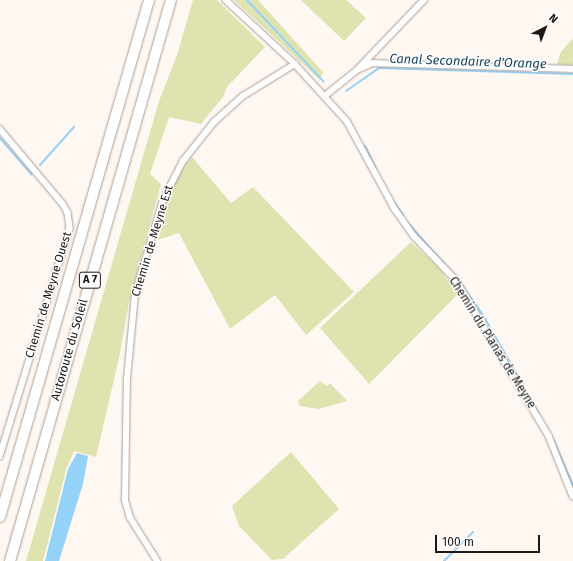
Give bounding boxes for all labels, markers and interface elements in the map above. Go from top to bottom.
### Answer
north arrow [525,8,565,48]
text: N [546,11,560,26]
water label: Canal Secondaire d'Orange [389,51,547,73]
street label: Chemin de Meyne Est [129,184,177,298]
street label: Chemin de Meyne Ouest [23,230,75,360]
road number: A 7 [78,271,102,289]
street label: Chemin du Planas de Meyne [445,274,539,412]
street label: Autoroute du Soleil [49,298,91,402]
scale bar [437,527,542,553]
text: 100 m [442,535,474,549]

